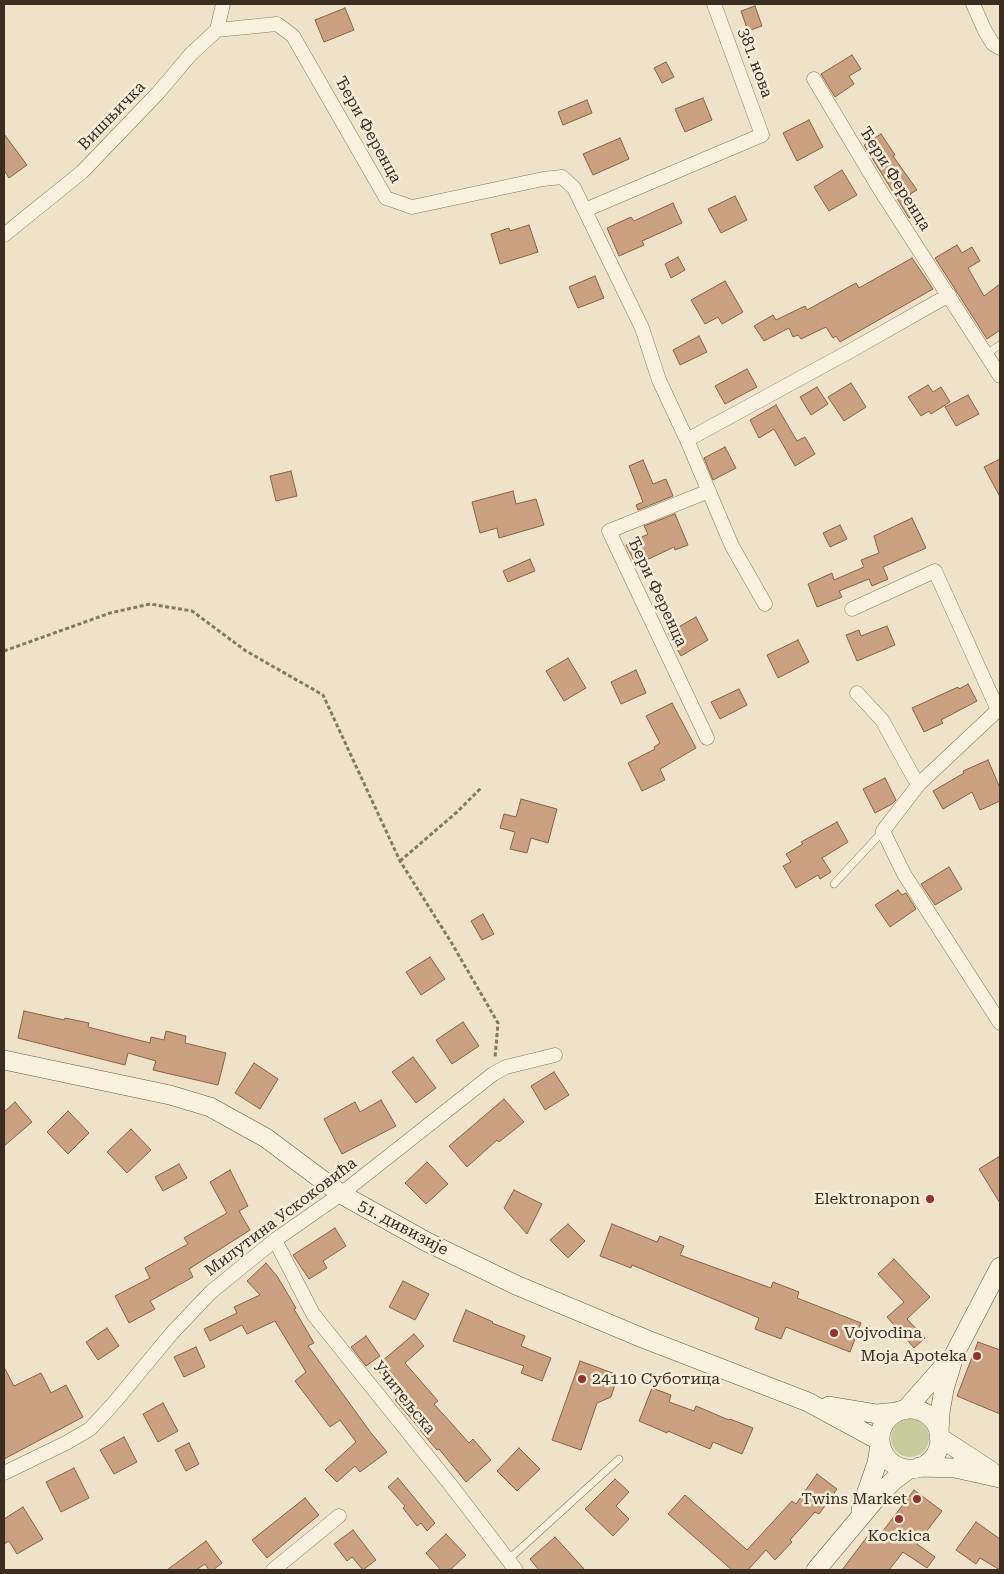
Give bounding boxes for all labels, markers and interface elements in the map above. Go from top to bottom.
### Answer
street label: 381. нова [733,25,777,101]
street label: Ђери Ференца [331,73,405,187]
street label: Вишњичка [74,78,150,154]
street label: Ђери Ференца [855,124,935,234]
street label: Ђери Ференца [623,534,691,650]
street label: Милутина Ускоковића [201,1154,361,1280]
place label: Elektronapon [814,1189,920,1209]
marker: Elektronapon [924,1193,936,1205]
street label: 51. дивизије [355,1196,451,1260]
place label: Vojvodina [844,1323,922,1343]
marker: Vojvodina [828,1327,840,1339]
place label: Moja Apoteka [861,1346,967,1366]
marker: Moja Apoteka [971,1350,983,1362]
street label: Учитељска [369,1358,439,1438]
place label: 24110 Суботица [592,1369,720,1389]
marker: 24110 Суботица [576,1373,588,1385]
place label: Twins Market [801,1489,907,1509]
marker: Twins Market [911,1493,923,1505]
marker: Kockica [893,1513,905,1525]
place label: Kockica [868,1526,930,1546]

